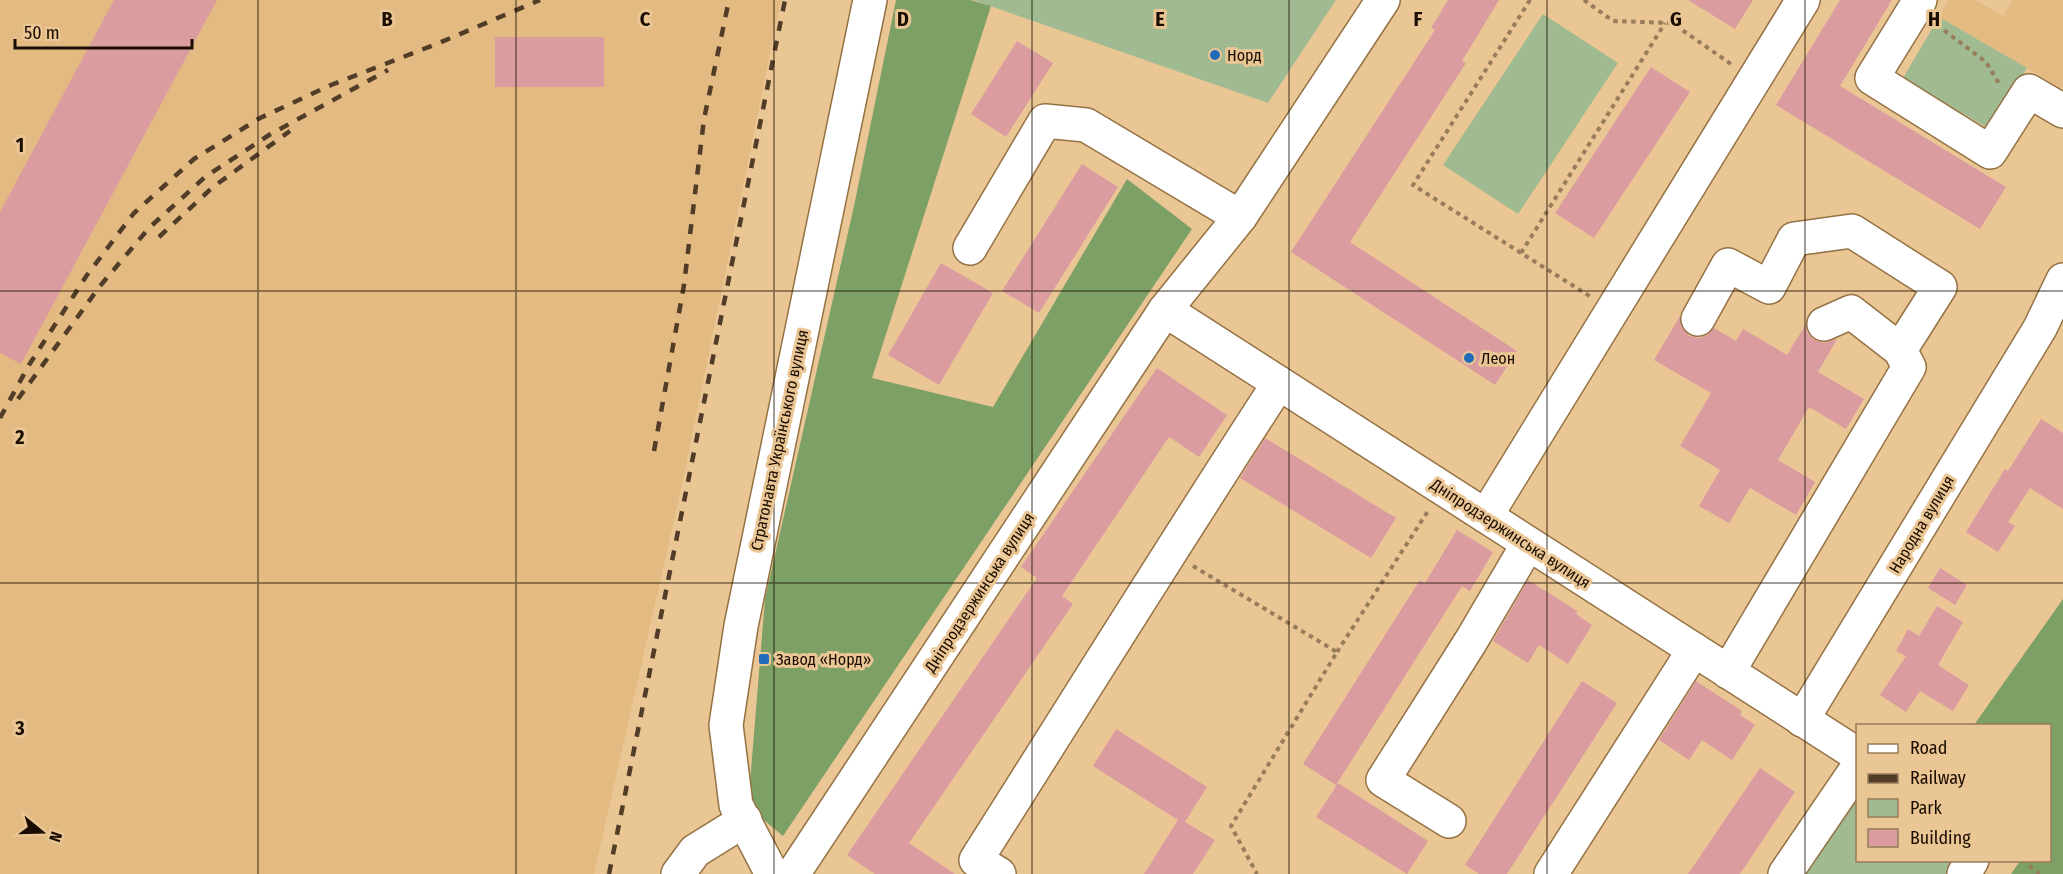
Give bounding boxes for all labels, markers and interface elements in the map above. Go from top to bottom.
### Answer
text: B [381,7,393,31]
text: C [640,7,651,31]
text: D [897,7,909,31]
text: E [1155,7,1165,31]
text: F [1414,7,1423,31]
text: G [1670,7,1682,31]
text: H [1928,7,1940,31]
scale bar [15,12,192,50]
text: 50 m [24,22,60,44]
place label: Норд [1227,46,1262,65]
marker: Норд [1208,48,1222,62]
text: 1 [16,133,24,157]
street label: Стратонавта Українського вулиця [747,328,812,552]
place label: Леон [1481,349,1515,368]
marker: Леон [1462,351,1476,365]
text: 2 [14,425,25,449]
street label: Народна вулиця [1885,472,1958,577]
street label: Дніпродзержинська вулиця [1426,474,1594,592]
street label: Дніпродзержинська вулиця [920,509,1038,677]
place label: Завод «Норд» [776,650,871,669]
marker: Завод «Норд» [757,652,771,666]
text: 3 [14,716,25,740]
legend [1856,724,2051,862]
text: Road [1910,737,1947,759]
text: Railway [1910,767,1966,789]
text: Park [1910,797,1943,819]
north arrow [12,802,72,862]
text: Building [1910,827,1971,849]
text: N [45,829,66,844]

